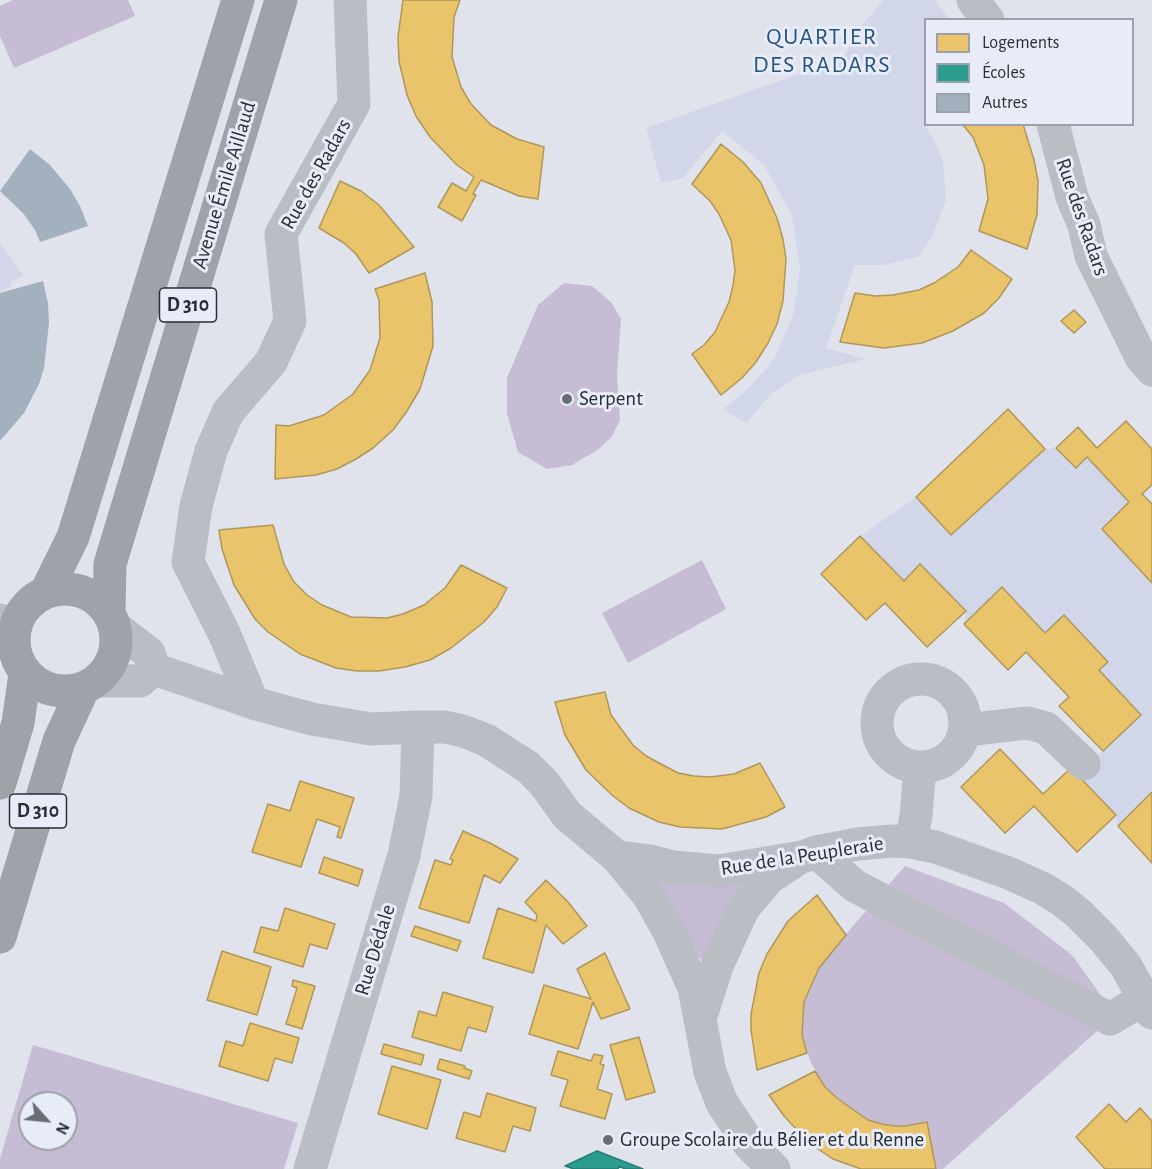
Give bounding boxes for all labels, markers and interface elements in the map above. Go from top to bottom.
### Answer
legend [924,18,1134,126]
district label: QUARTIER DES RADARS [753,23,891,79]
text: Logements [982,34,1060,52]
text: Écoles [982,64,1025,82]
text: Autres [982,94,1028,112]
street label: Avenue Émile Aillaud [187,98,261,272]
street label: Rue des Radars [275,114,357,234]
street label: Rue des Radars [1050,155,1114,279]
road number: D 310 [160,288,216,322]
place label: Serpent [579,386,643,412]
marker: Serpent [560,392,574,406]
road number: D 310 [9,794,66,828]
street label: Rue de la Peupleraie [719,831,885,881]
street label: Rue Dédale [349,901,401,999]
north arrow [18,1091,78,1151]
text: N [53,1120,72,1137]
place label: Groupe Scolaire du Bélier et du Renne [620,1127,924,1153]
marker: Groupe Scolaire du Bélier et du Renne [601,1133,615,1147]

